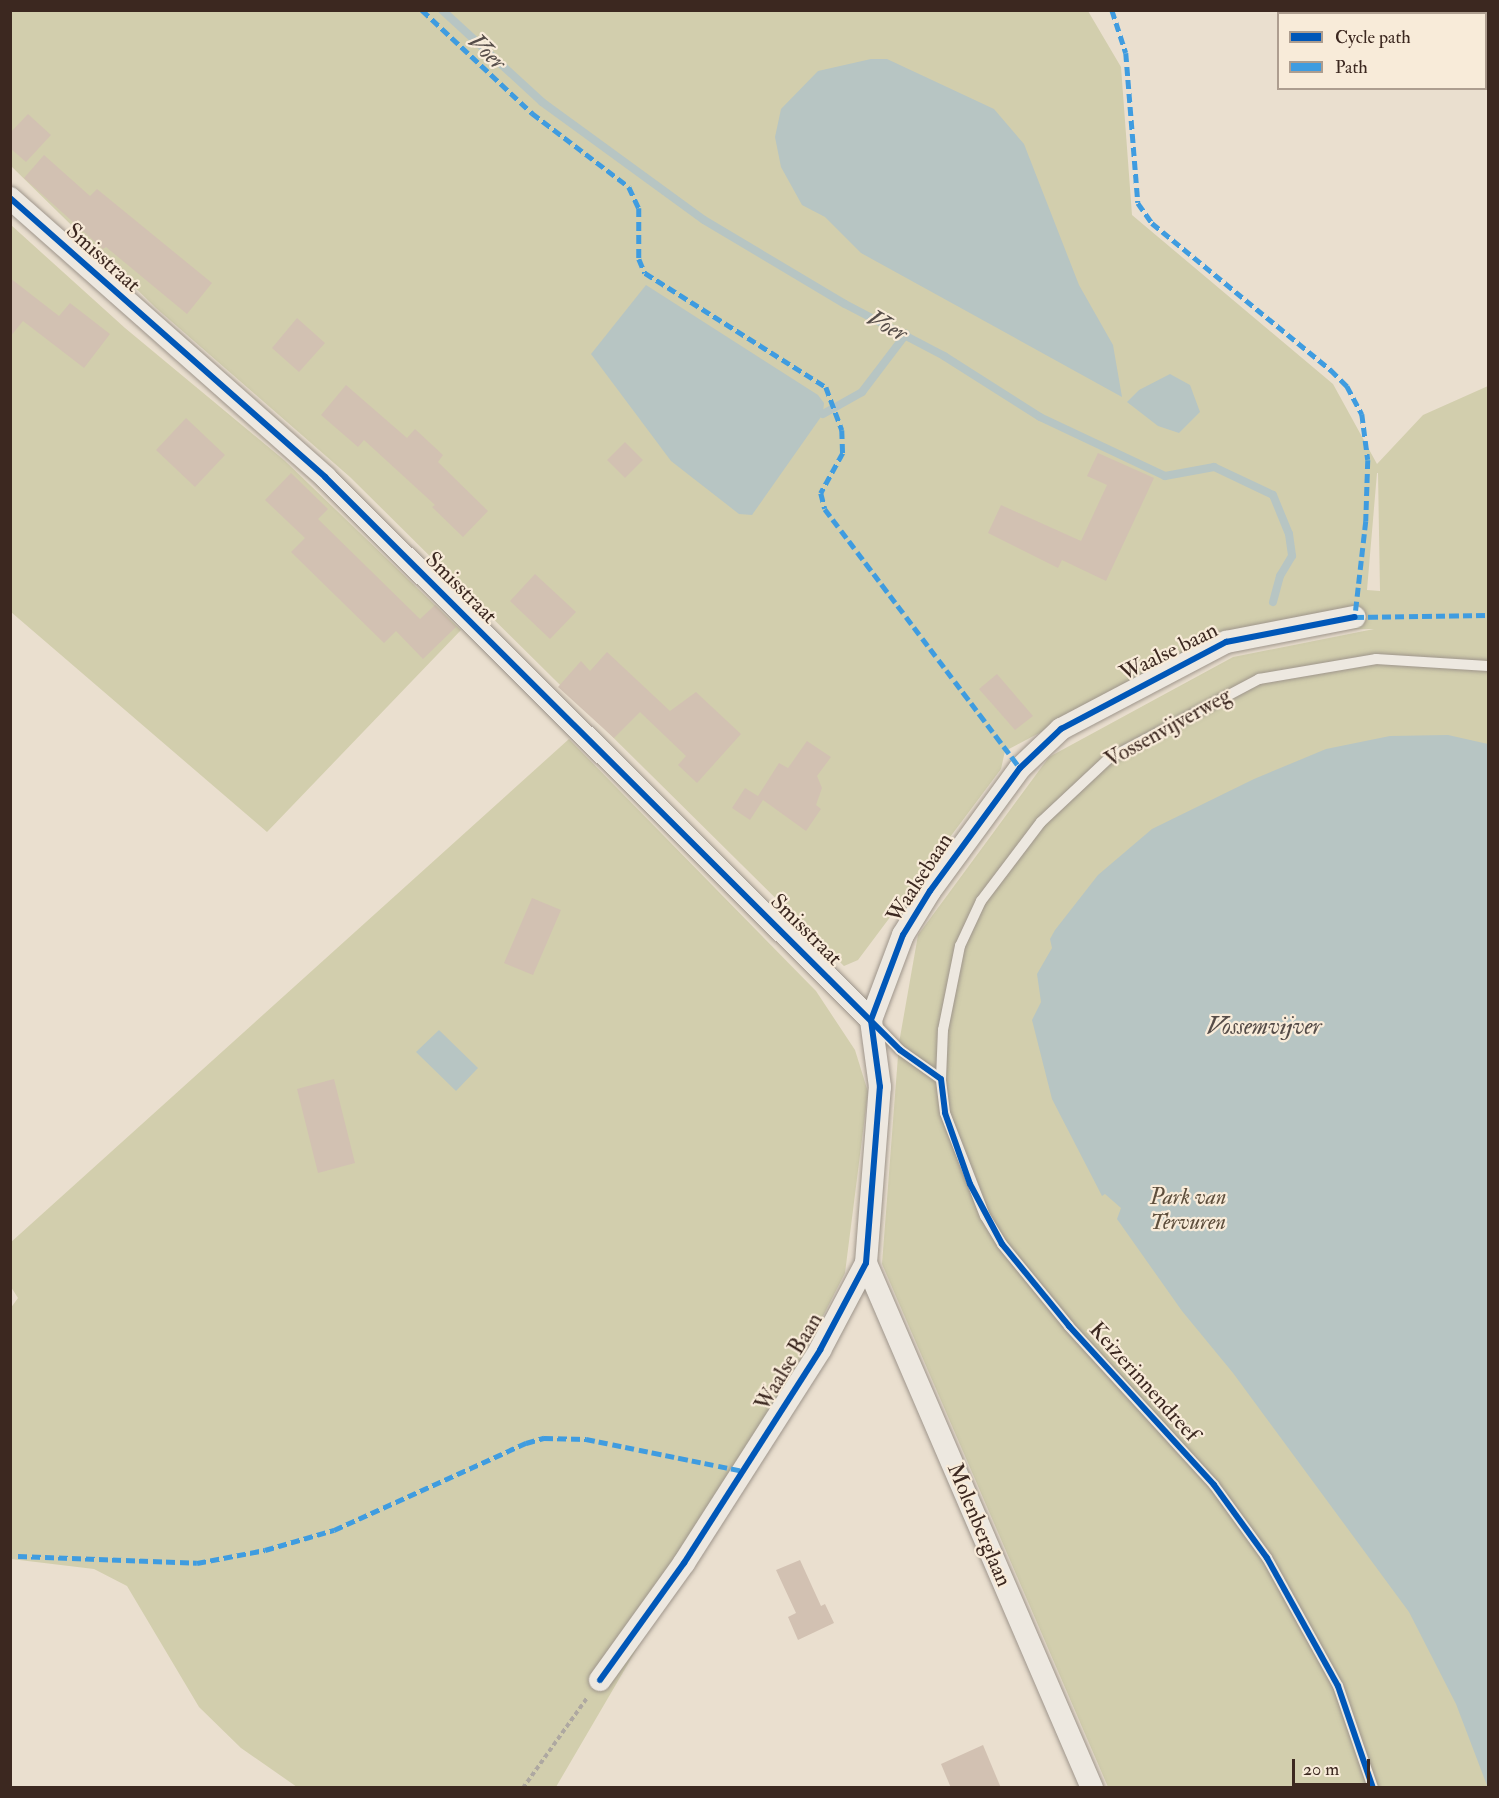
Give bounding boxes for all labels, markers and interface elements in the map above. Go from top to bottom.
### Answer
legend [1277,12,1487,90]
text: Cycle path [1335,26,1411,49]
water label: Voer [462,27,512,77]
text: Path [1335,56,1368,79]
street label: Smisstraat [60,218,146,298]
water label: Voer [862,304,912,348]
street label: Smisstraat [420,547,502,629]
street label: Waalse baan [1116,617,1222,687]
street label: Vossenvijverweg [1100,682,1236,774]
street label: Waalsebaan [881,828,959,928]
street label: Smisstraat [765,889,847,971]
water label: Vossemvijver [1207,1013,1321,1041]
park label: Park van Tervuren [1150,1184,1226,1236]
street label: Waalse Baan [750,1308,828,1416]
street label: Keizerinnendreef [1083,1317,1205,1447]
street label: Molenberglaan [941,1459,1017,1591]
scale bar [1295,1747,1373,1785]
text: 20 m [1303,1758,1339,1781]

